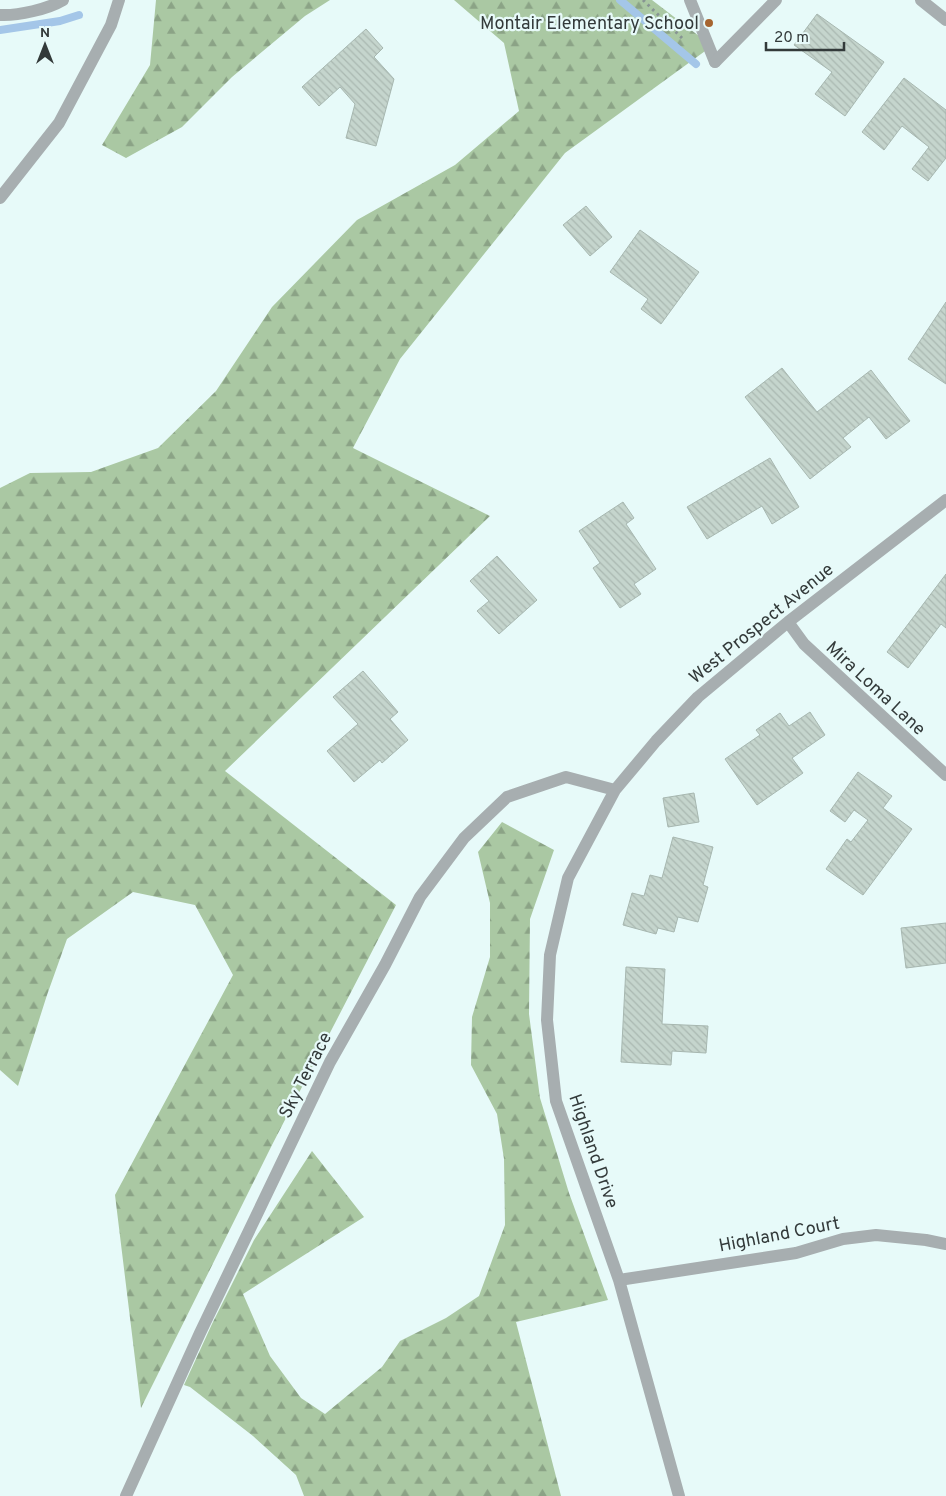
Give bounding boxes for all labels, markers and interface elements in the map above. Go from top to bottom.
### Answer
place label: Montair Elementary School [480,13,699,36]
marker: Montair Elementary School [703,17,715,29]
north arrow [20,20,70,70]
scale bar [766,20,844,52]
text: N [40,25,50,42]
text: 20 m [774,29,809,48]
street label: West Prospect Avenue [685,559,839,690]
street label: Mira Loma Lane [820,637,930,741]
street label: Sky Terrace [275,1029,338,1123]
street label: Highland Drive [562,1091,623,1212]
street label: Highland Court [717,1212,842,1258]

